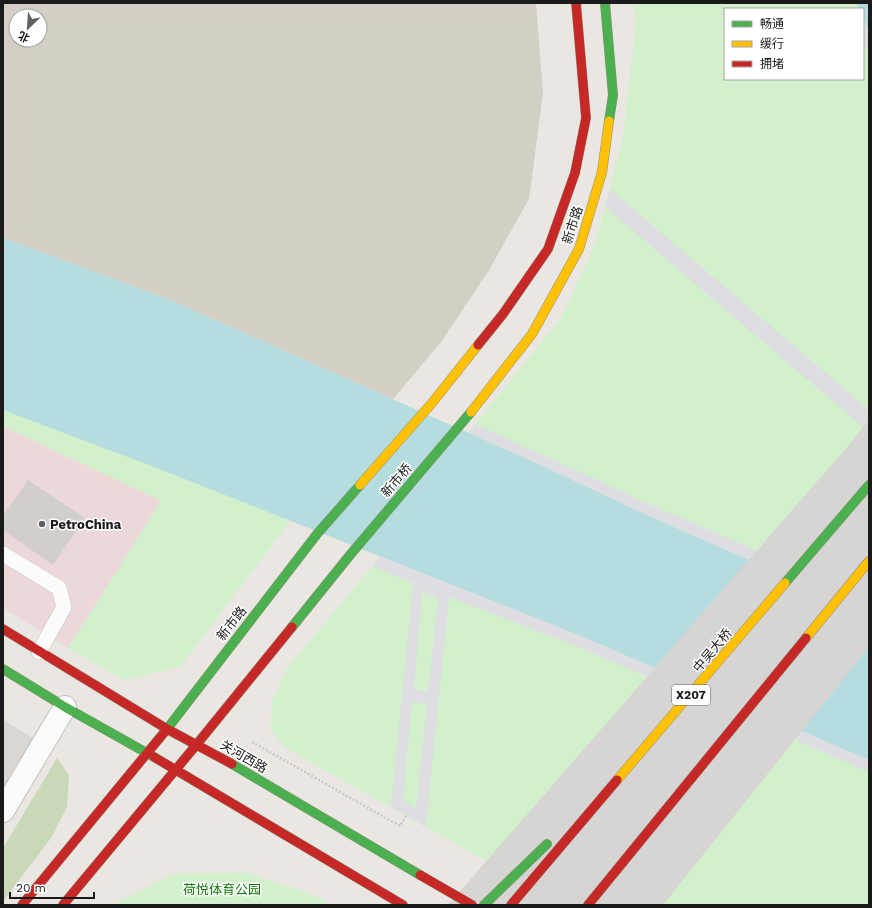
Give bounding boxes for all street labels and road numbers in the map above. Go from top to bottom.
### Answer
street label: 新市路 [559,204,586,246]
street label: 新市桥 [378,461,415,500]
street label: 新市路 [213,603,249,643]
street label: 中吴大桥 [690,626,735,675]
road number: X207 [672,685,710,705]
street label: 关河西路 [217,737,270,776]

